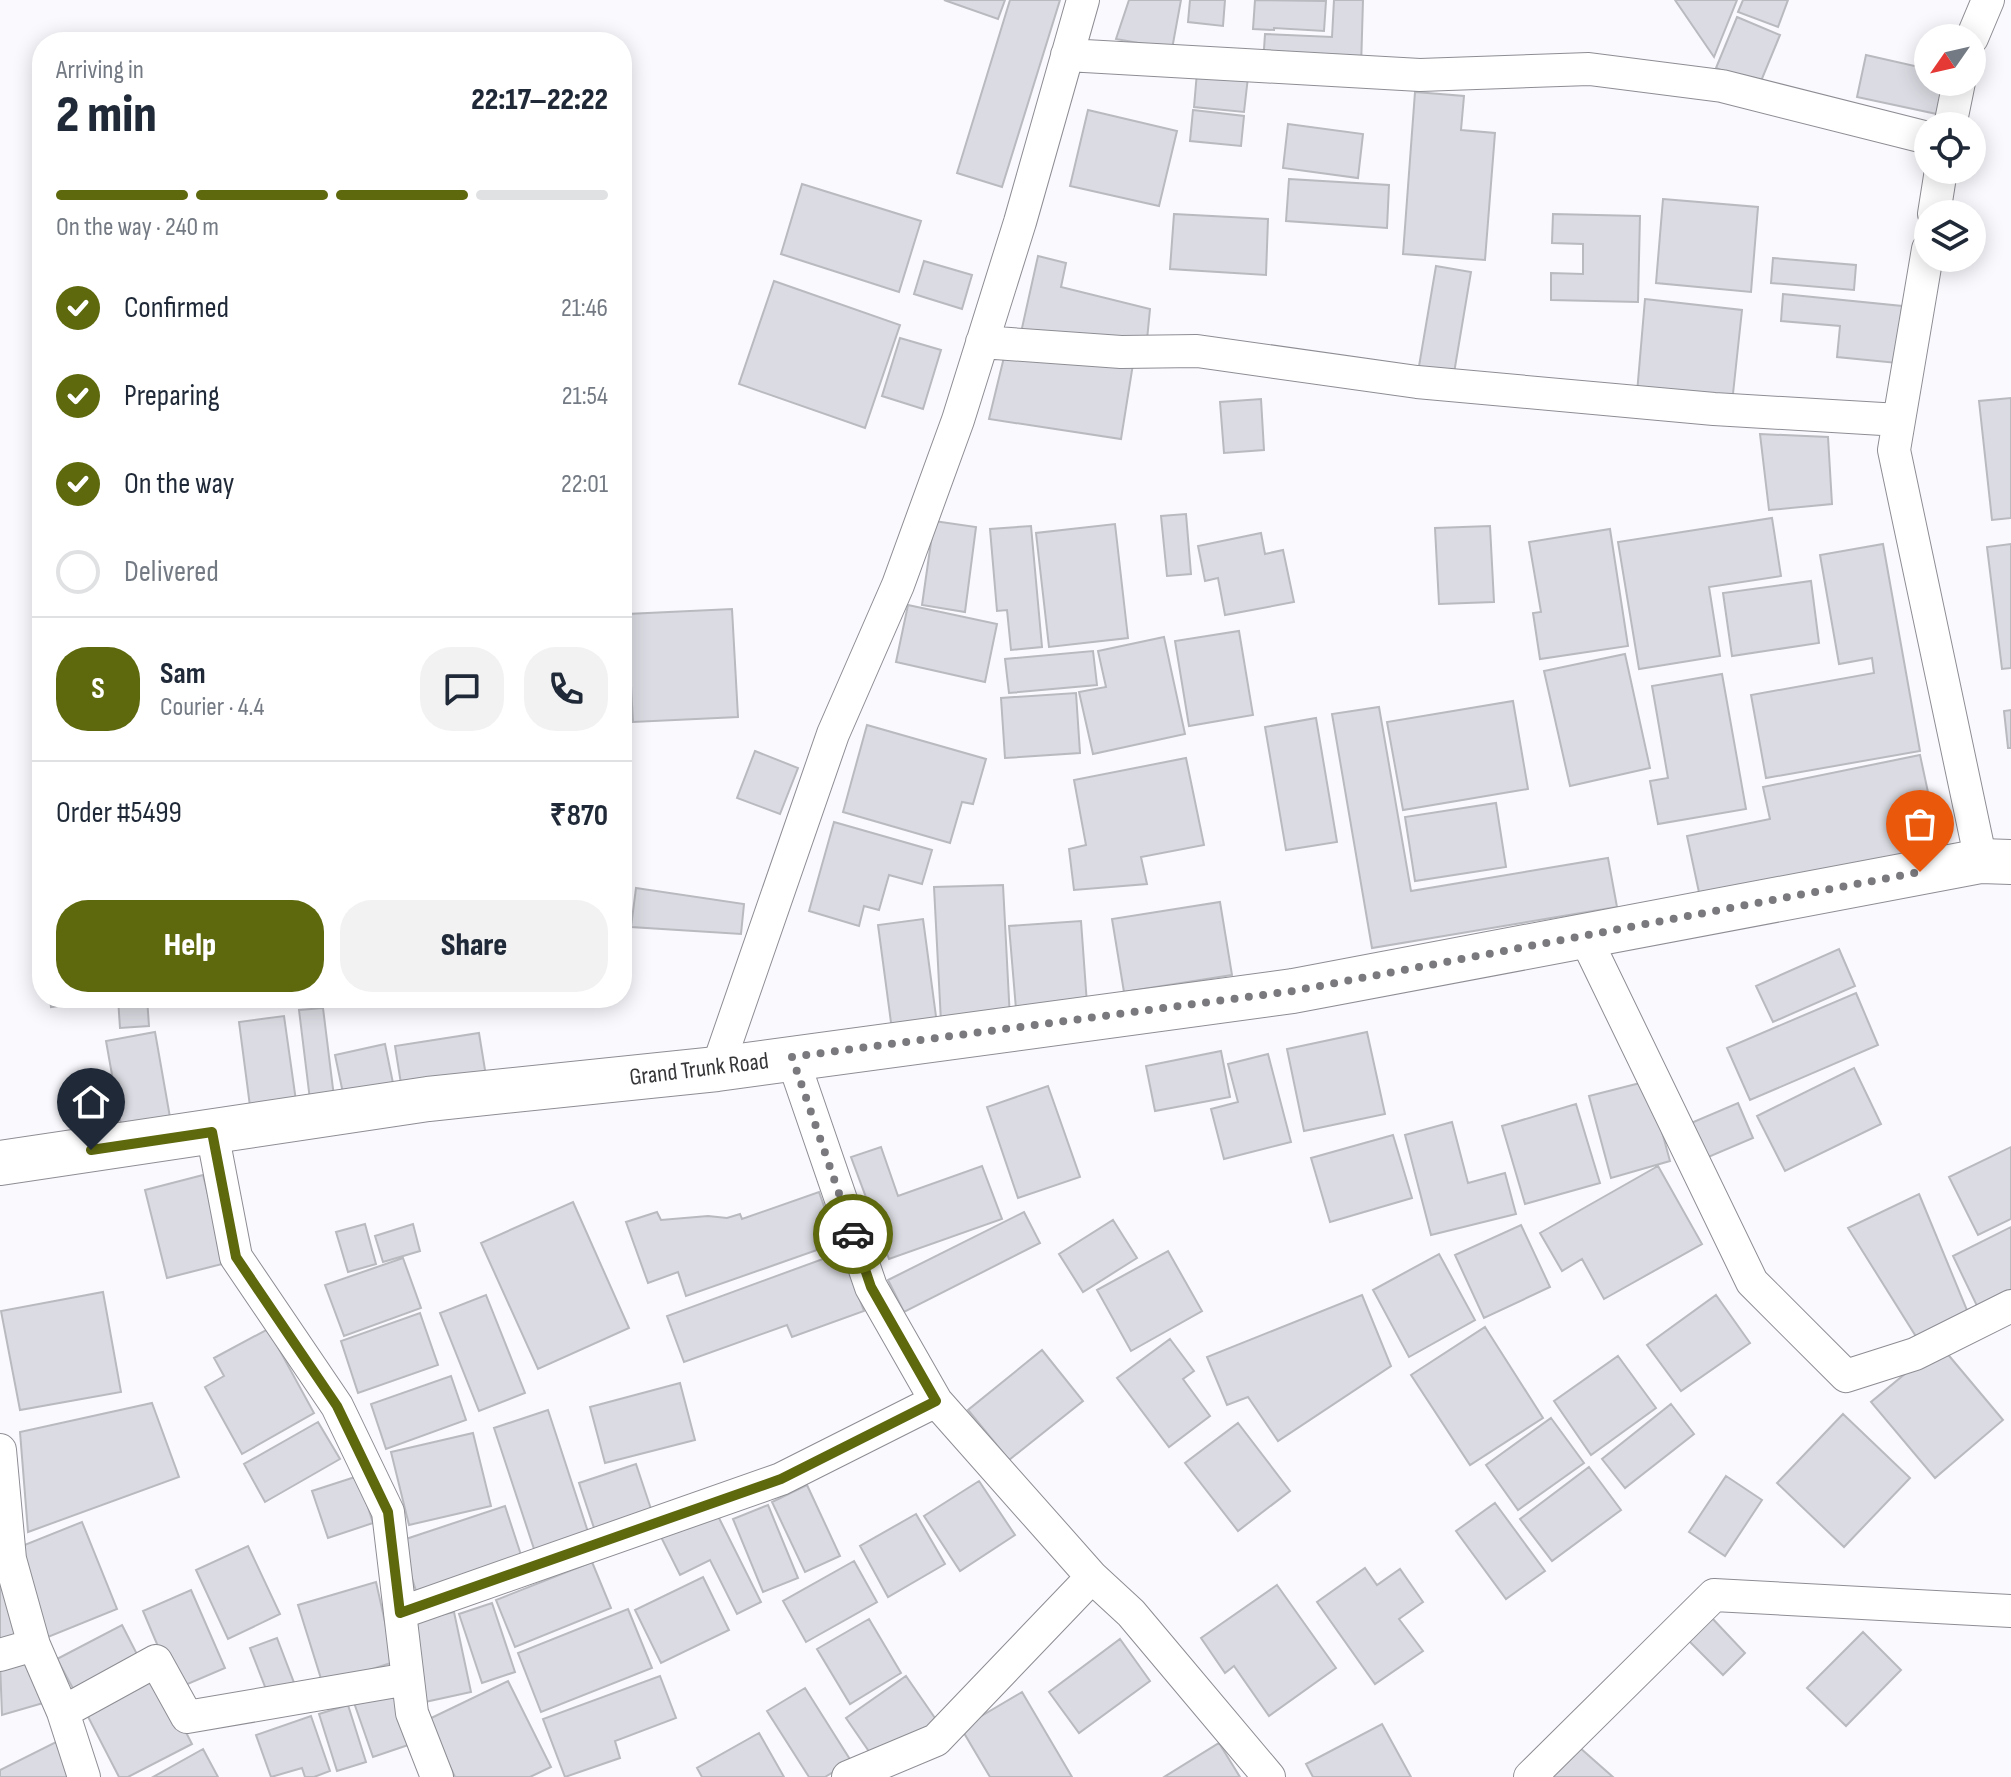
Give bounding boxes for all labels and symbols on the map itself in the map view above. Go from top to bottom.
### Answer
north arrow [1914,24,1986,96]
pin [1886,790,1954,872]
street label: Grand Trunk Road [628,1046,770,1092]
pin [57,1068,125,1150]
courier [813,1194,893,1274]

